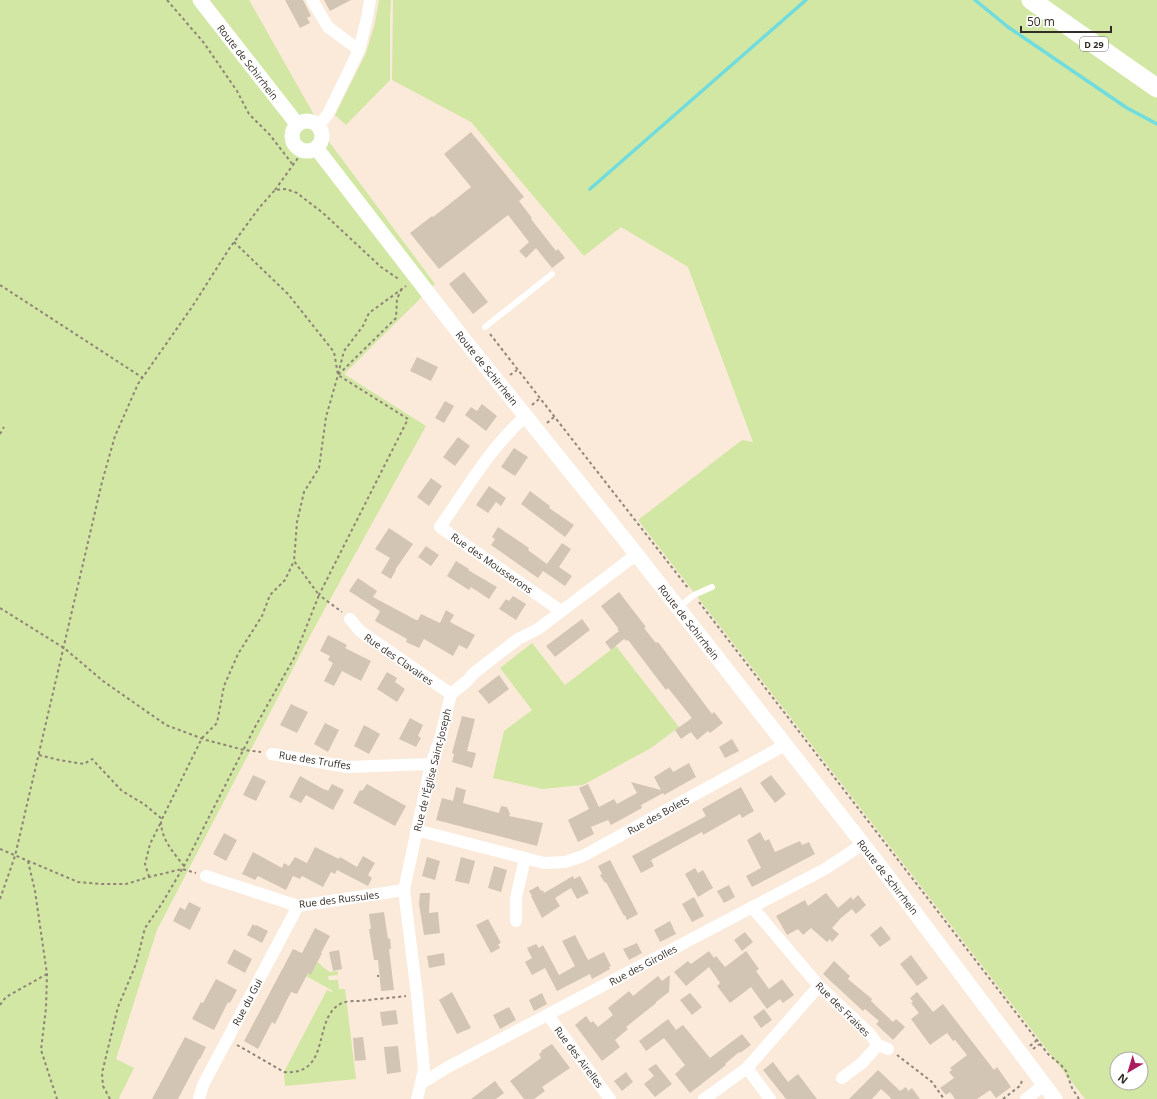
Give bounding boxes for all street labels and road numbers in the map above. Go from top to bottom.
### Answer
street label: Route de Schirrhein [214,21,282,103]
road number: D 29 [1080,37,1108,51]
street label: Route de Schirrhein [453,328,521,408]
street label: Rue des Mousserons [448,529,536,597]
street label: Route de Schirrhein [655,581,723,663]
street label: Rue des Clavaires [362,630,437,688]
street label: Rue de l'Église Saint-Joseph [410,707,454,833]
street label: Rue des Truffes [278,747,352,773]
street label: Rue des Bolets [625,792,692,838]
street label: Route de Schirrhein [854,836,922,918]
street label: Rue des Russules [298,887,380,911]
street label: Rue des Girolles [607,941,680,989]
street label: Rue du Gui [229,976,265,1028]
street label: Rue des Fraises [813,979,874,1040]
street label: Rue des Airelles [551,1023,607,1091]

